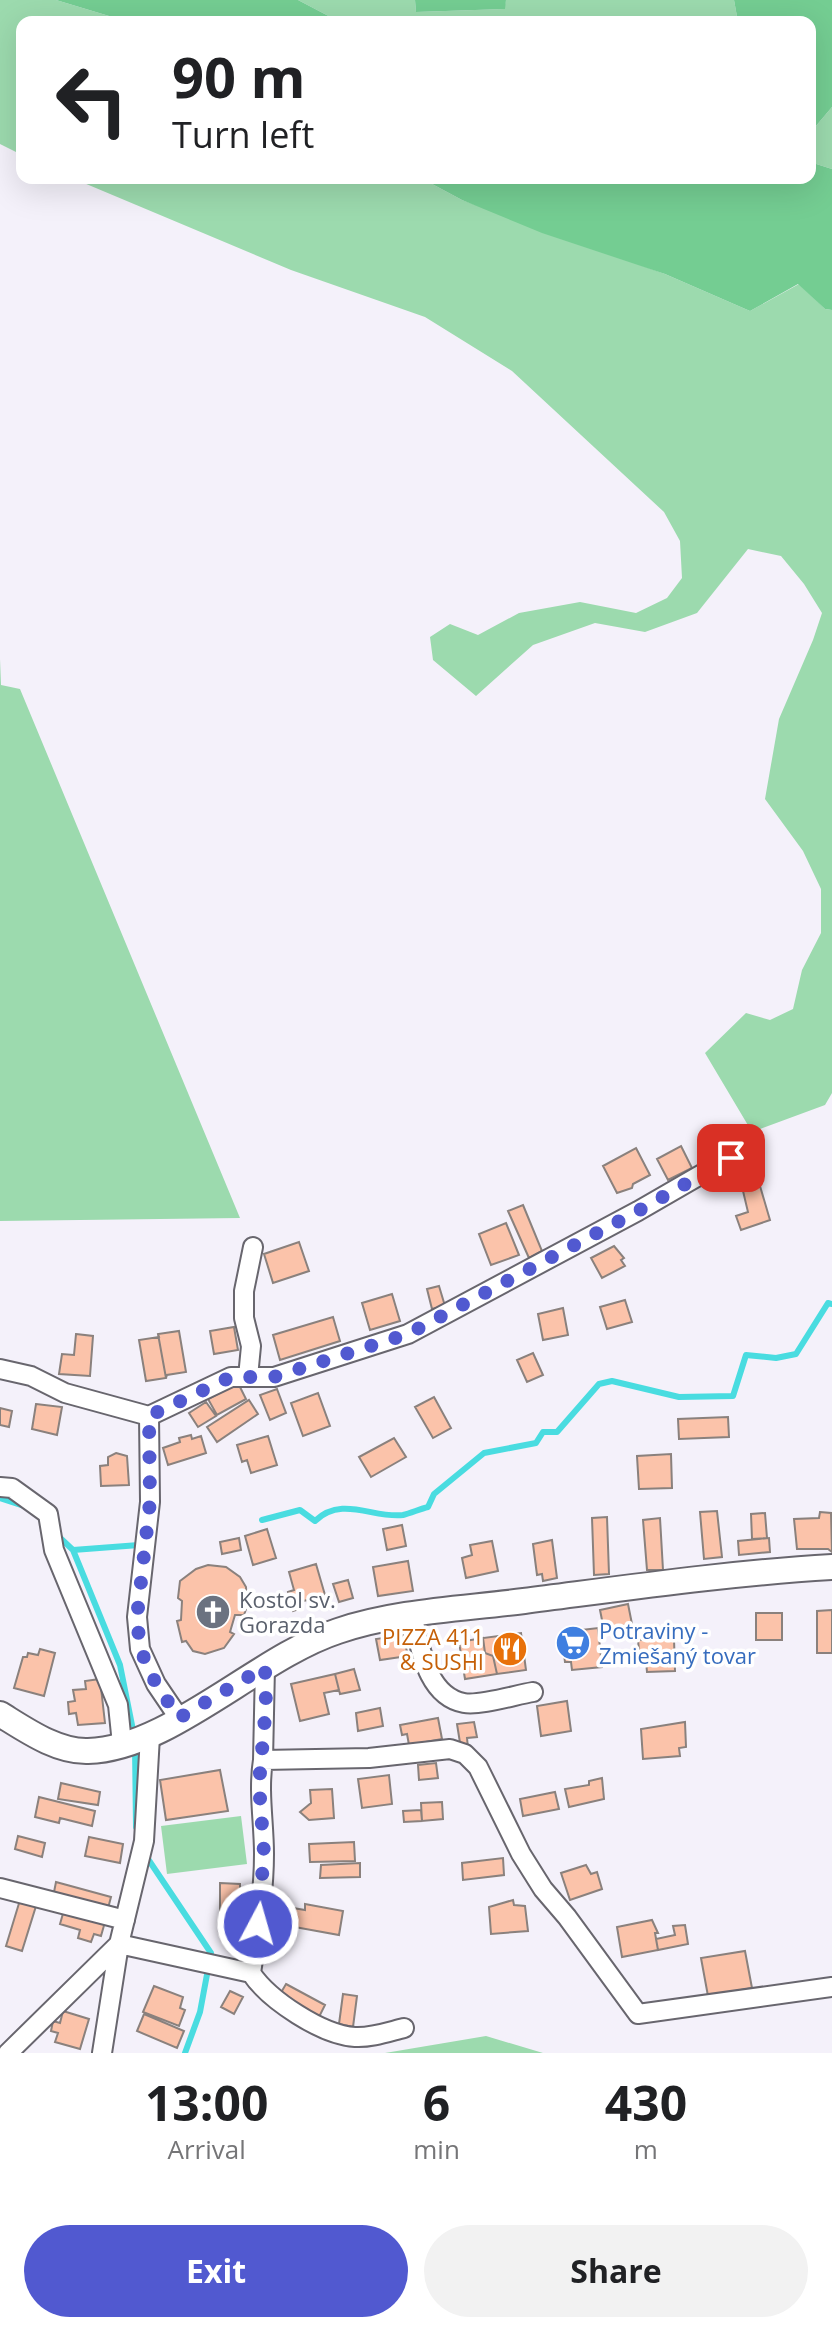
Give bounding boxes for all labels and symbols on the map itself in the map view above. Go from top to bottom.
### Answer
pin [697,1124,765,1192]
place label: Kostol sv. Gorazda [239,1584,336,1639]
church icon: Kostol sv. Gorazda [194,1593,232,1631]
place label: Potraviny - Zmiešaný tovar [599,1615,756,1670]
place label: PIZZA 411 & SUSHI [382,1621,484,1676]
supermarket icon: Potraviny - Zmiešaný tovar [554,1624,592,1662]
restaurant icon: PIZZA 411 & SUSHI [491,1630,529,1668]
position arrow [216,1882,300,1966]

